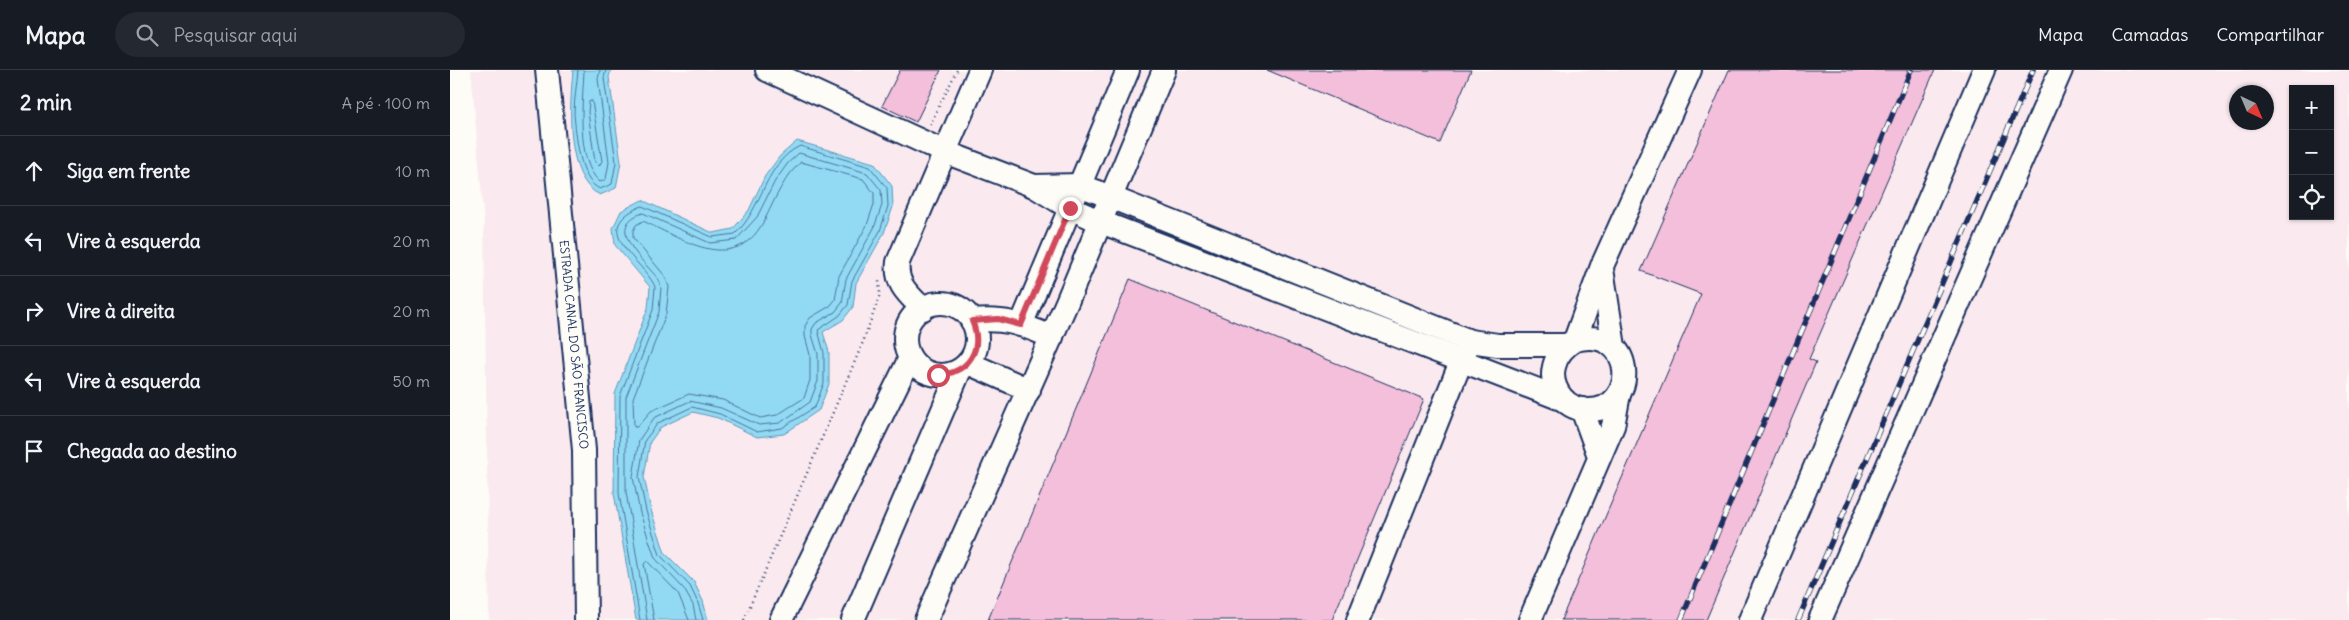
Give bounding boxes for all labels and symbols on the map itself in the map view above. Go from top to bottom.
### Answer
north arrow [2229,85,2274,130]
route end [1059,197,1082,220]
street label: ESTRADA CANAL DO SÃO FRANCISCO [557,239,592,450]
route start [927,364,950,387]

